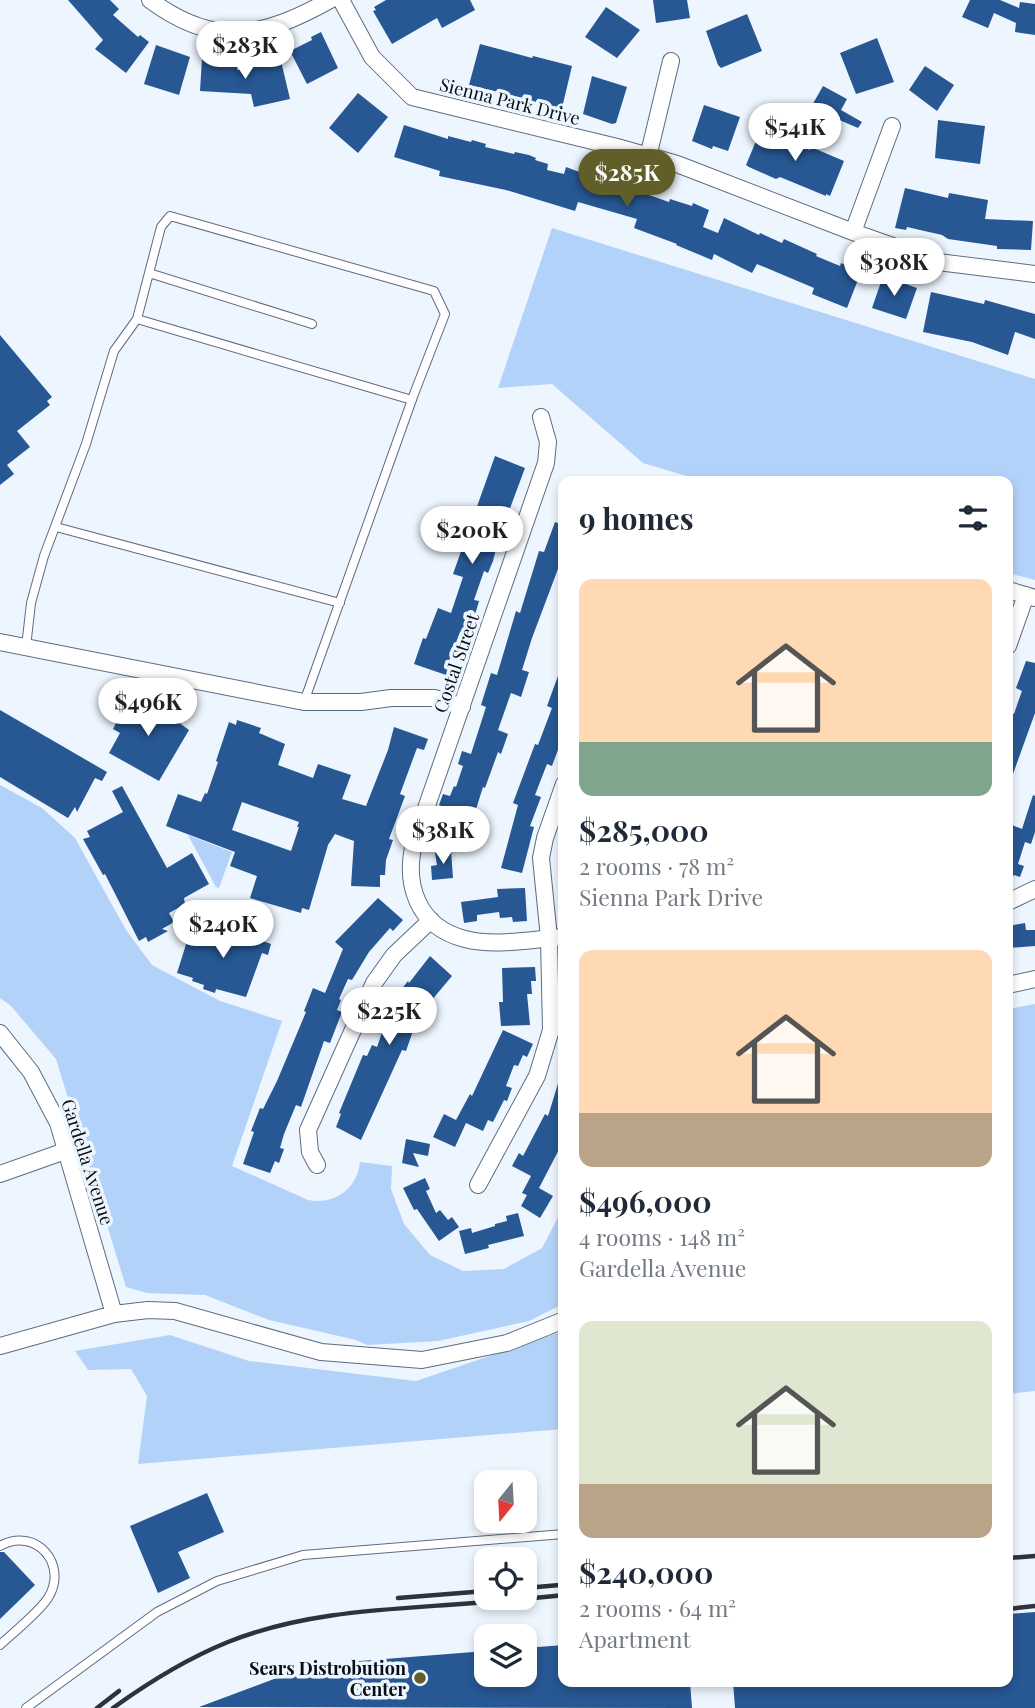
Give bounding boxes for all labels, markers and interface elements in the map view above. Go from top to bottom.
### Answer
pin: $283K [196,22,294,81]
text: $283K [212,28,278,59]
street label: Sienna Park Drive [437,72,583,130]
pin: $541K [746,104,844,163]
text: $541K [764,110,826,141]
pin: $285K [578,150,676,209]
text: $285K [594,156,660,187]
pin: $308K [845,238,943,298]
text: $308K [860,245,928,276]
text: 9 homes [579,498,694,538]
icon: filters [954,499,992,537]
pin: $200K [423,506,521,566]
text: $200K [436,513,508,544]
street label: Costal Street [428,610,484,716]
icon: home [723,625,849,751]
pin: $496K [99,678,197,738]
text: $496K [114,685,182,716]
pin: $381K [394,806,492,866]
text: $285,000 [579,810,709,850]
text: $381K [412,813,474,844]
text: 2 rooms · 78 m² [579,850,734,881]
text: Sienna Park Drive [579,881,763,912]
pin: $240K [174,900,272,960]
text: $240K [189,907,257,938]
pin: $225K [340,988,438,1047]
text: $225K [357,994,421,1025]
icon: home [723,996,849,1122]
street label: Gardella Avenue [56,1096,120,1228]
text: $496,000 [579,1181,712,1221]
text: 4 rooms · 148 m² [579,1221,745,1252]
text: Gardella Avenue [579,1252,746,1283]
icon: home [723,1367,849,1493]
north arrow [474,1470,537,1533]
map controls [474,1470,537,1687]
button: locate [474,1547,537,1610]
text: $240,000 [579,1552,713,1592]
text: 2 rooms · 64 m² [579,1592,736,1623]
text: Apartment [579,1623,691,1654]
button: layers [474,1624,537,1687]
place label: Sears Distrobution Center [249,1656,407,1701]
marker: Sears Distrobution Center [412,1670,428,1686]

